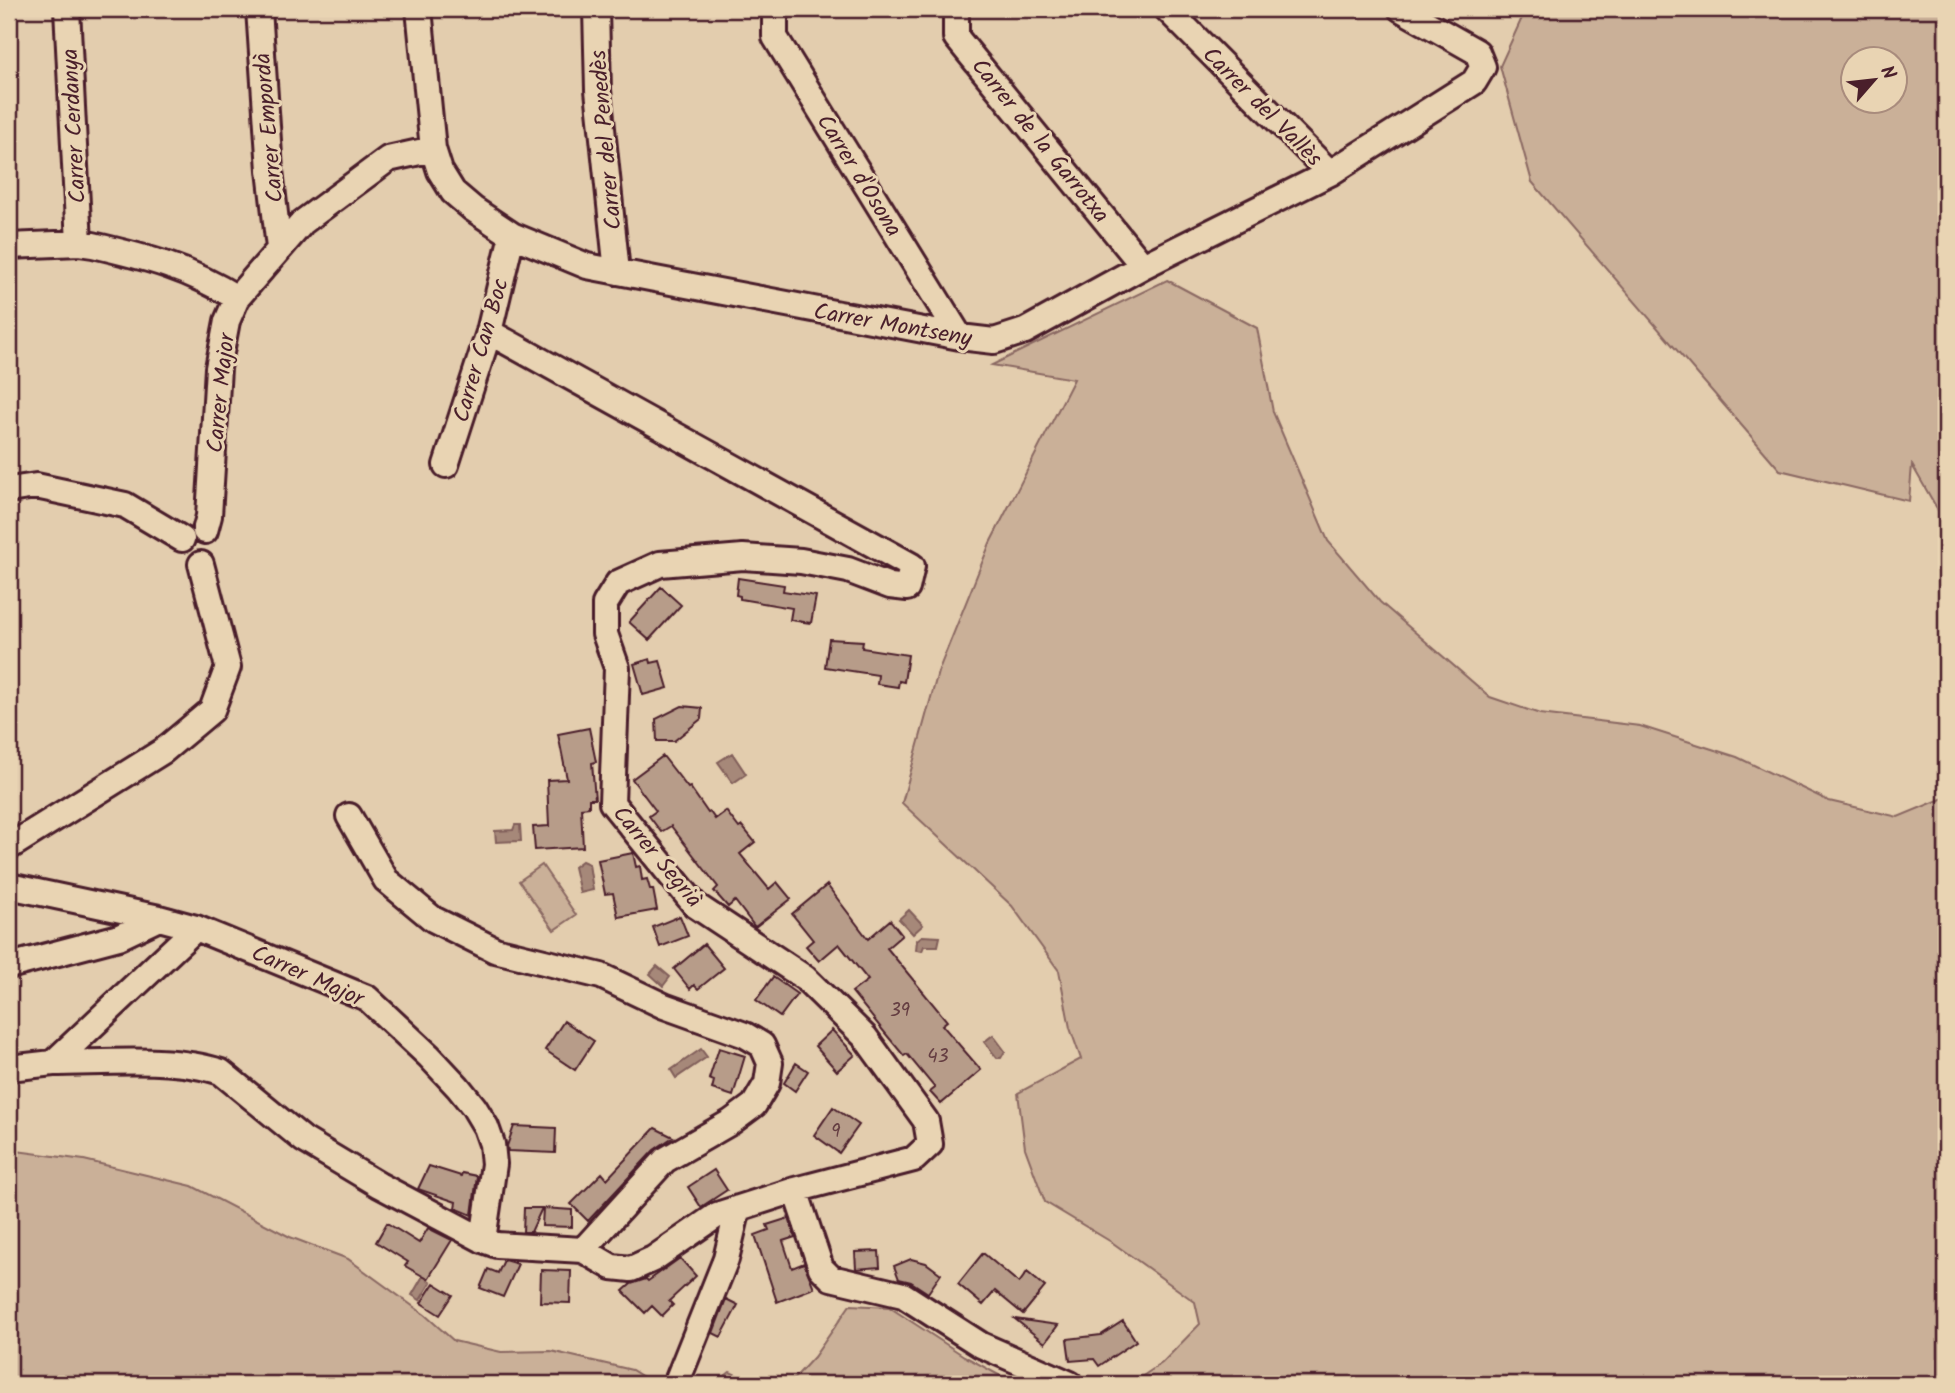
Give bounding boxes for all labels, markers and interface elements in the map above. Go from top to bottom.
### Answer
street label: Carrer del Vallès [1193,39,1330,176]
north arrow [1840,46,1910,116]
street label: Carrer Cerdanya [53,48,97,204]
street label: Carrer del Penedès [581,48,633,231]
street label: Carrer Empordà [246,51,294,204]
street label: Carrer de la Garrotxa [961,51,1118,232]
text: N [1871,61,1903,85]
street label: Carrer d'Osona [806,108,910,245]
street label: Carrer Can Boc [444,274,520,427]
street label: Carrer Montseny [811,294,975,358]
street label: Carrer Major [198,330,246,455]
street label: Carrer Segrià [603,798,710,917]
street label: Carrer Major [245,936,370,1018]
house number: 39 [890,996,910,1026]
house number: 43 [927,1042,949,1072]
house number: 9 [831,1117,841,1147]

